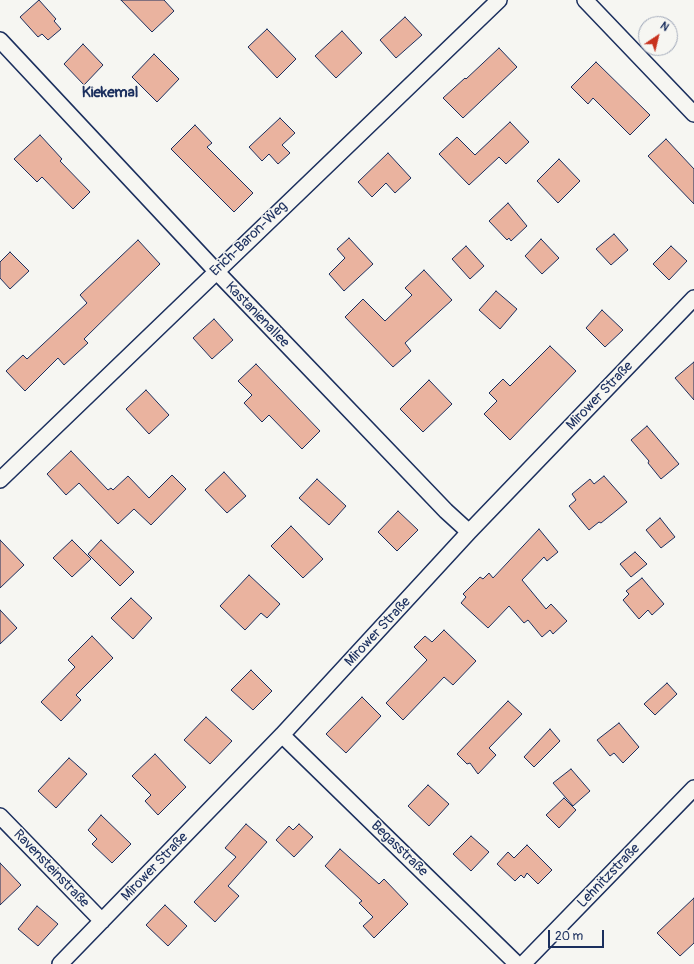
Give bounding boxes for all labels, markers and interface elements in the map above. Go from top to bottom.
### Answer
north arrow [638,16,678,56]
text: N [658,19,671,34]
district label: Kiekemal [82,84,138,102]
street label: Erich-Baron-Weg [207,198,291,280]
street label: Kastanienallee [221,279,293,351]
street label: Mirower Straße [563,358,637,434]
street label: Mirower Straße [342,594,414,670]
street label: Begasstraße [367,818,431,880]
street label: Ravensteinstraße [10,827,92,911]
street label: Mirower Straße [118,829,192,905]
street label: Lehnitzstraße [574,840,644,912]
scale bar [550,922,606,948]
text: 20 m [555,929,583,944]

